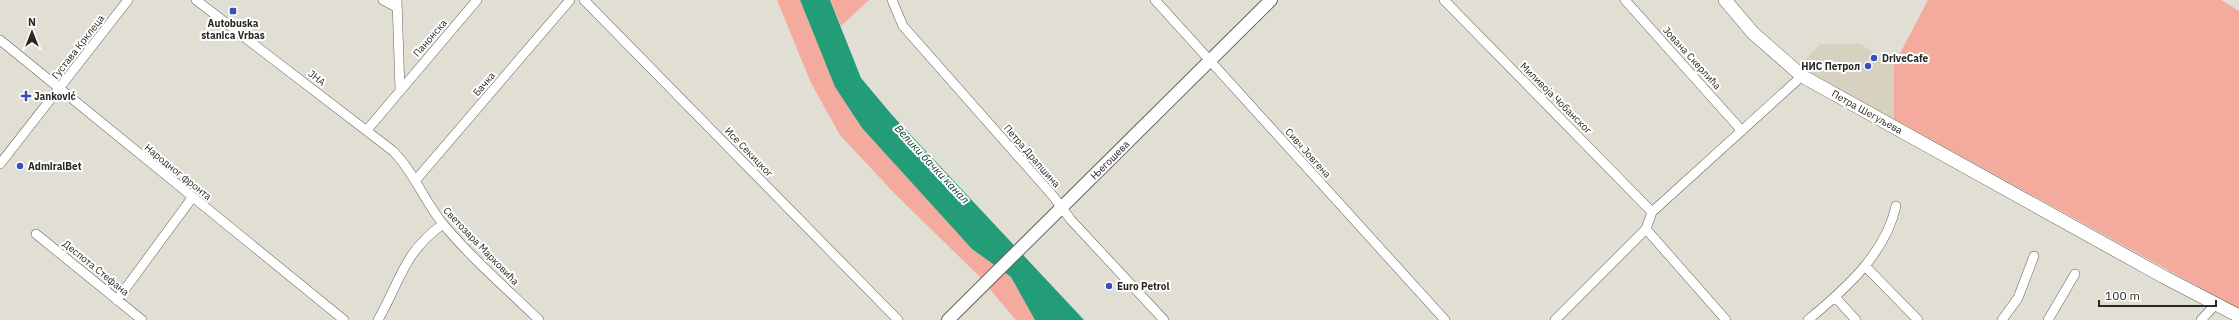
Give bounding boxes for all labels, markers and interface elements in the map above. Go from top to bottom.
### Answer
marker: Autobuska stanica Vrbas [228,6,238,16]
north arrow [12,12,52,52]
street label: Густава Крклеца [49,12,108,82]
text: N [28,15,36,29]
street label: Панонска [410,16,450,59]
place label: Autobuska stanica Vrbas [201,17,265,42]
street label: Јована Скерлића [1660,24,1724,93]
place label: DriveCafe [1882,52,1929,65]
marker: DriveCafe [1869,53,1879,63]
street label: Миливоја Чобанског [1517,59,1595,137]
place label: НИС Петрол [1801,60,1860,73]
marker: НИС Петрол [1863,61,1873,71]
street label: ЈНА [306,67,329,89]
street label: Бачка [470,69,498,99]
street label: Петра Шегуљева [1829,87,1905,137]
place label: Janković [34,90,76,103]
marker: Janković [21,91,31,101]
water label: Велики бачки канал [892,122,972,207]
street label: Петра Драпшина [1001,122,1063,191]
street label: Исе Секицког [722,124,776,180]
street label: Сивч Јовгена [1282,125,1334,181]
street label: Његошева [1088,137,1133,182]
street label: Народног фронта [142,141,215,203]
place label: AdmiralBet [28,160,82,173]
marker: AdmiralBet [15,161,25,171]
street label: Светозара Марковића [440,204,522,288]
street label: Деспота Стефана [60,237,132,299]
place label: Euro Petrol [1117,280,1170,293]
marker: Euro Petrol [1104,281,1114,291]
scale bar [2099,282,2216,308]
text: 100 m [2105,288,2140,303]

